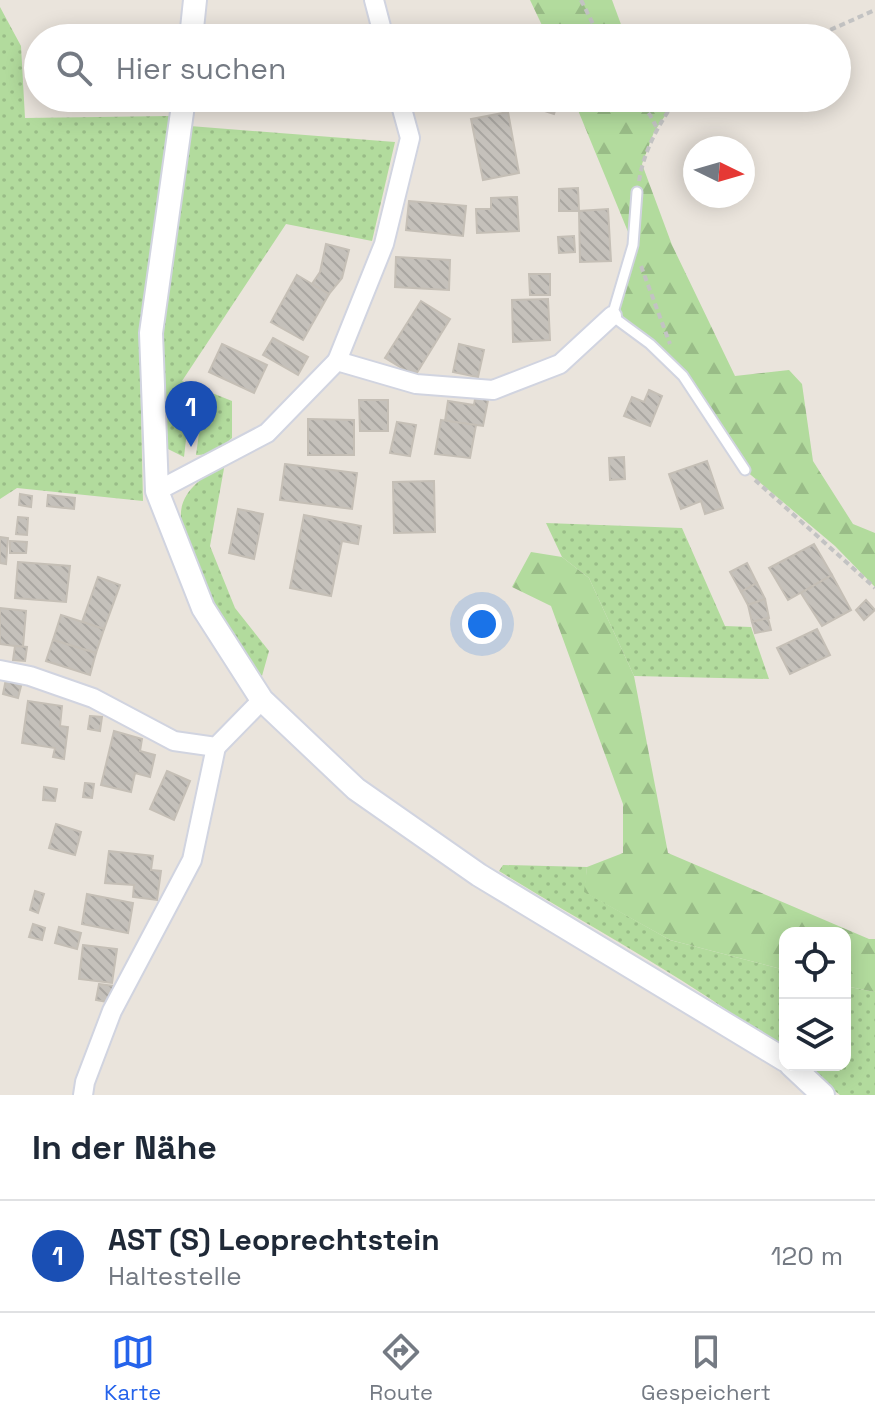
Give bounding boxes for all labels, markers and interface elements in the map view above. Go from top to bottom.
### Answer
search box [24,24,851,112]
icon: search [52,46,96,90]
text: Hier suchen [116,49,286,88]
north arrow [683,136,755,208]
pin: 1 [165,381,217,447]
your location [462,604,502,644]
map controls [779,927,851,1071]
button: locate [779,927,851,999]
button: layers [779,999,851,1071]
text: In der Nähe [32,1126,217,1169]
text: AST (S) Leoprechtstein [108,1220,440,1259]
text: 1 [52,1239,64,1273]
text: 120 m [771,1239,843,1273]
text: Haltestelle [108,1259,242,1293]
tab: Karte [104,1330,161,1406]
tab: Route [369,1330,433,1406]
tab: Gespeichert [641,1330,771,1406]

